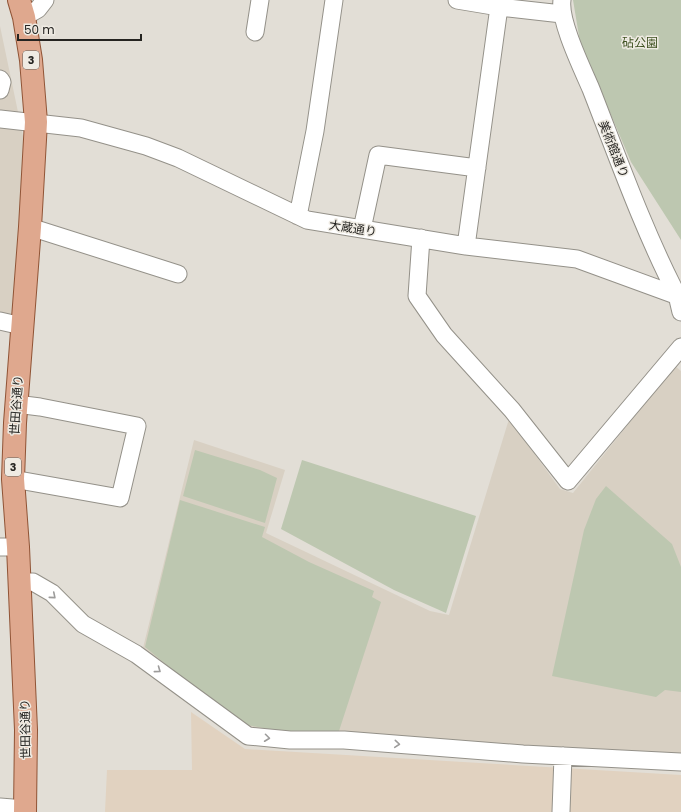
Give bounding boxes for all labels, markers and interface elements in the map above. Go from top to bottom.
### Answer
scale bar [18,16,141,42]
text: 50 m [24,21,55,38]
park label: 砧公園 [622,34,658,51]
road number: 3 [23,51,39,69]
street label: 美術館通り [595,118,633,180]
street label: 大蔵通り [328,216,378,240]
street label: 世田谷通り [5,374,27,436]
road number: 3 [5,458,21,476]
one-way arrow [48,591,56,598]
one-way arrow [154,665,161,672]
street label: 世田谷通り [16,699,34,759]
one-way arrow [264,733,270,742]
one-way arrow [394,740,400,749]

